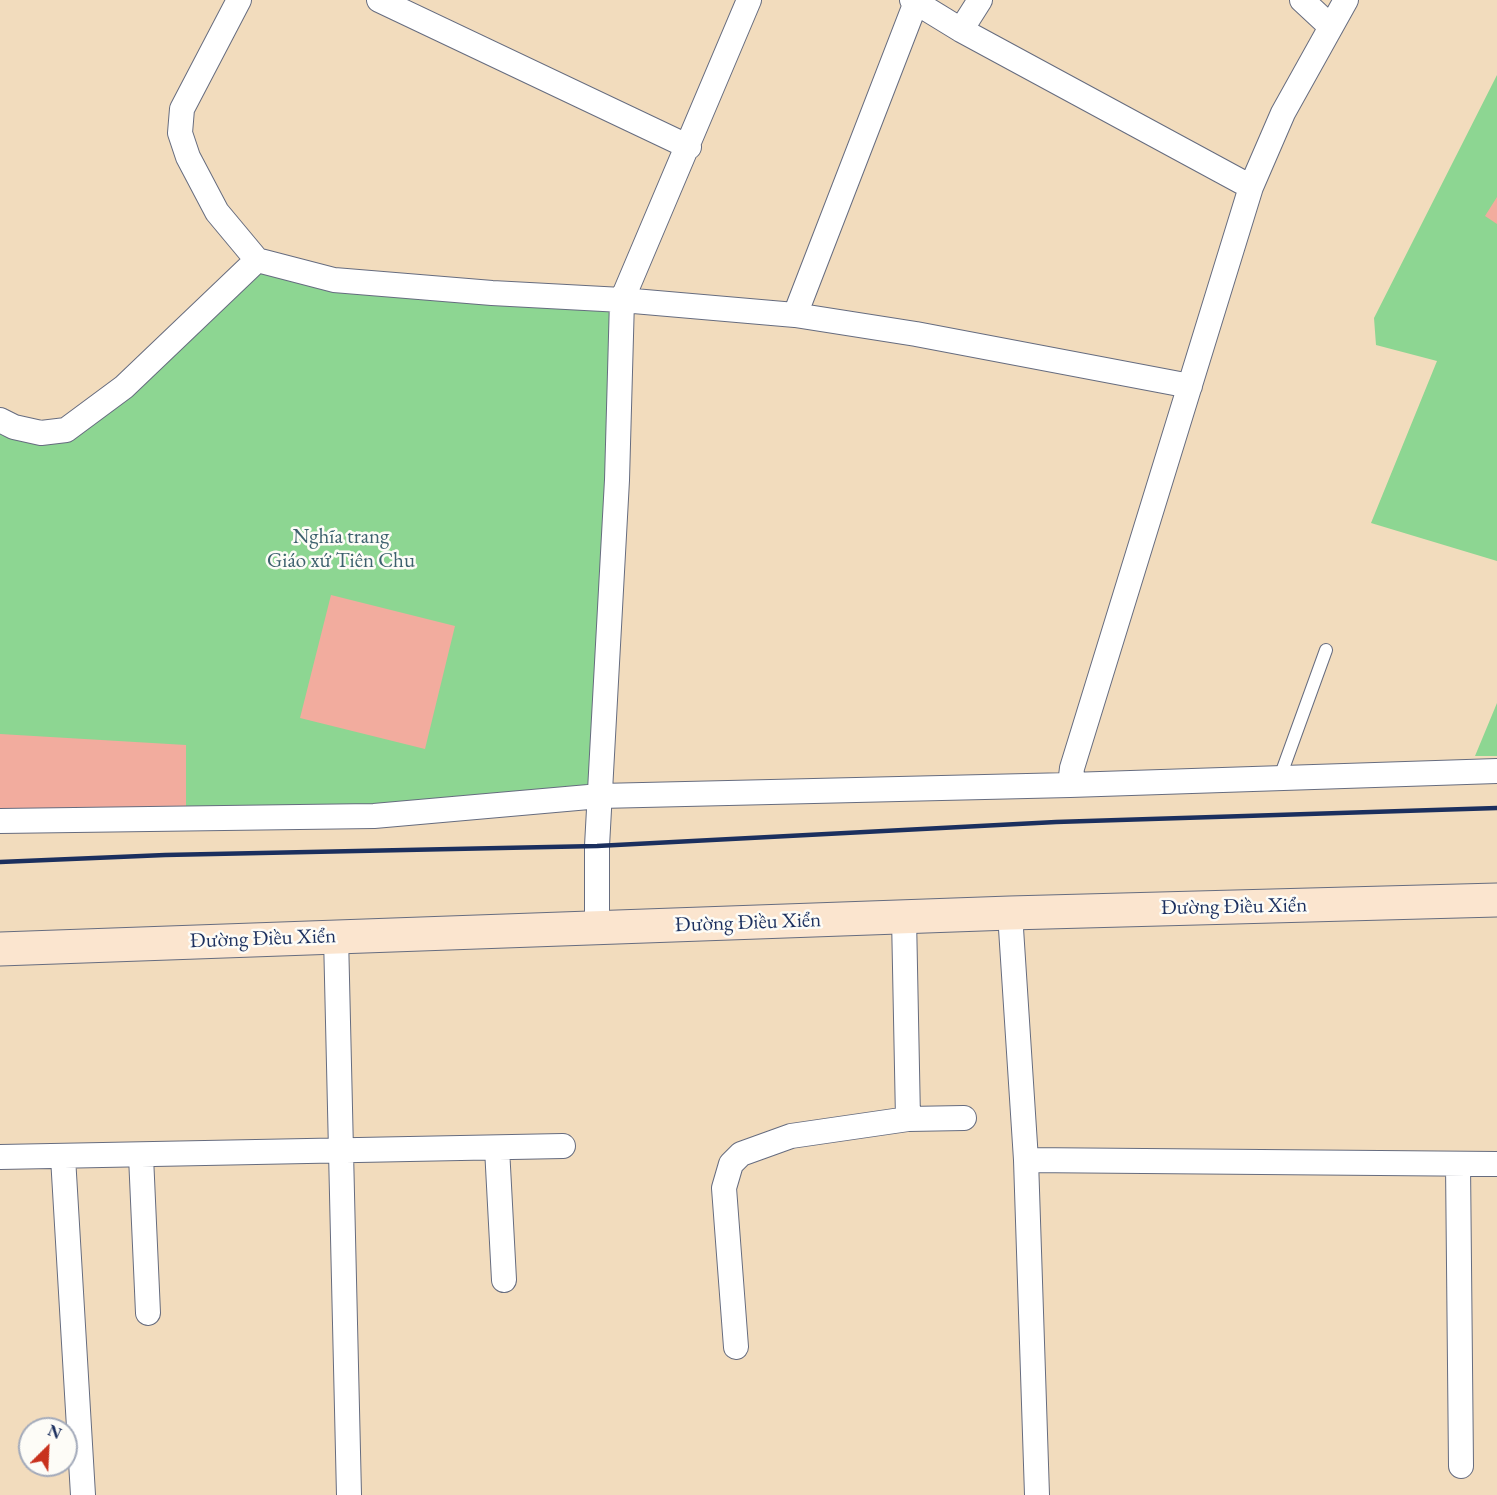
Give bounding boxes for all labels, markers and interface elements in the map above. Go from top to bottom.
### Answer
park label: Nghĩa trang Giáo xứ Tiên Chu [267,524,415,574]
street label: Đường Điều Xiển [1161,893,1307,921]
street label: Đường Điều Xiển [674,908,822,938]
street label: Đường Điều Xiển [189,924,337,954]
north arrow [18,1417,78,1477]
text: N [45,1420,65,1444]

